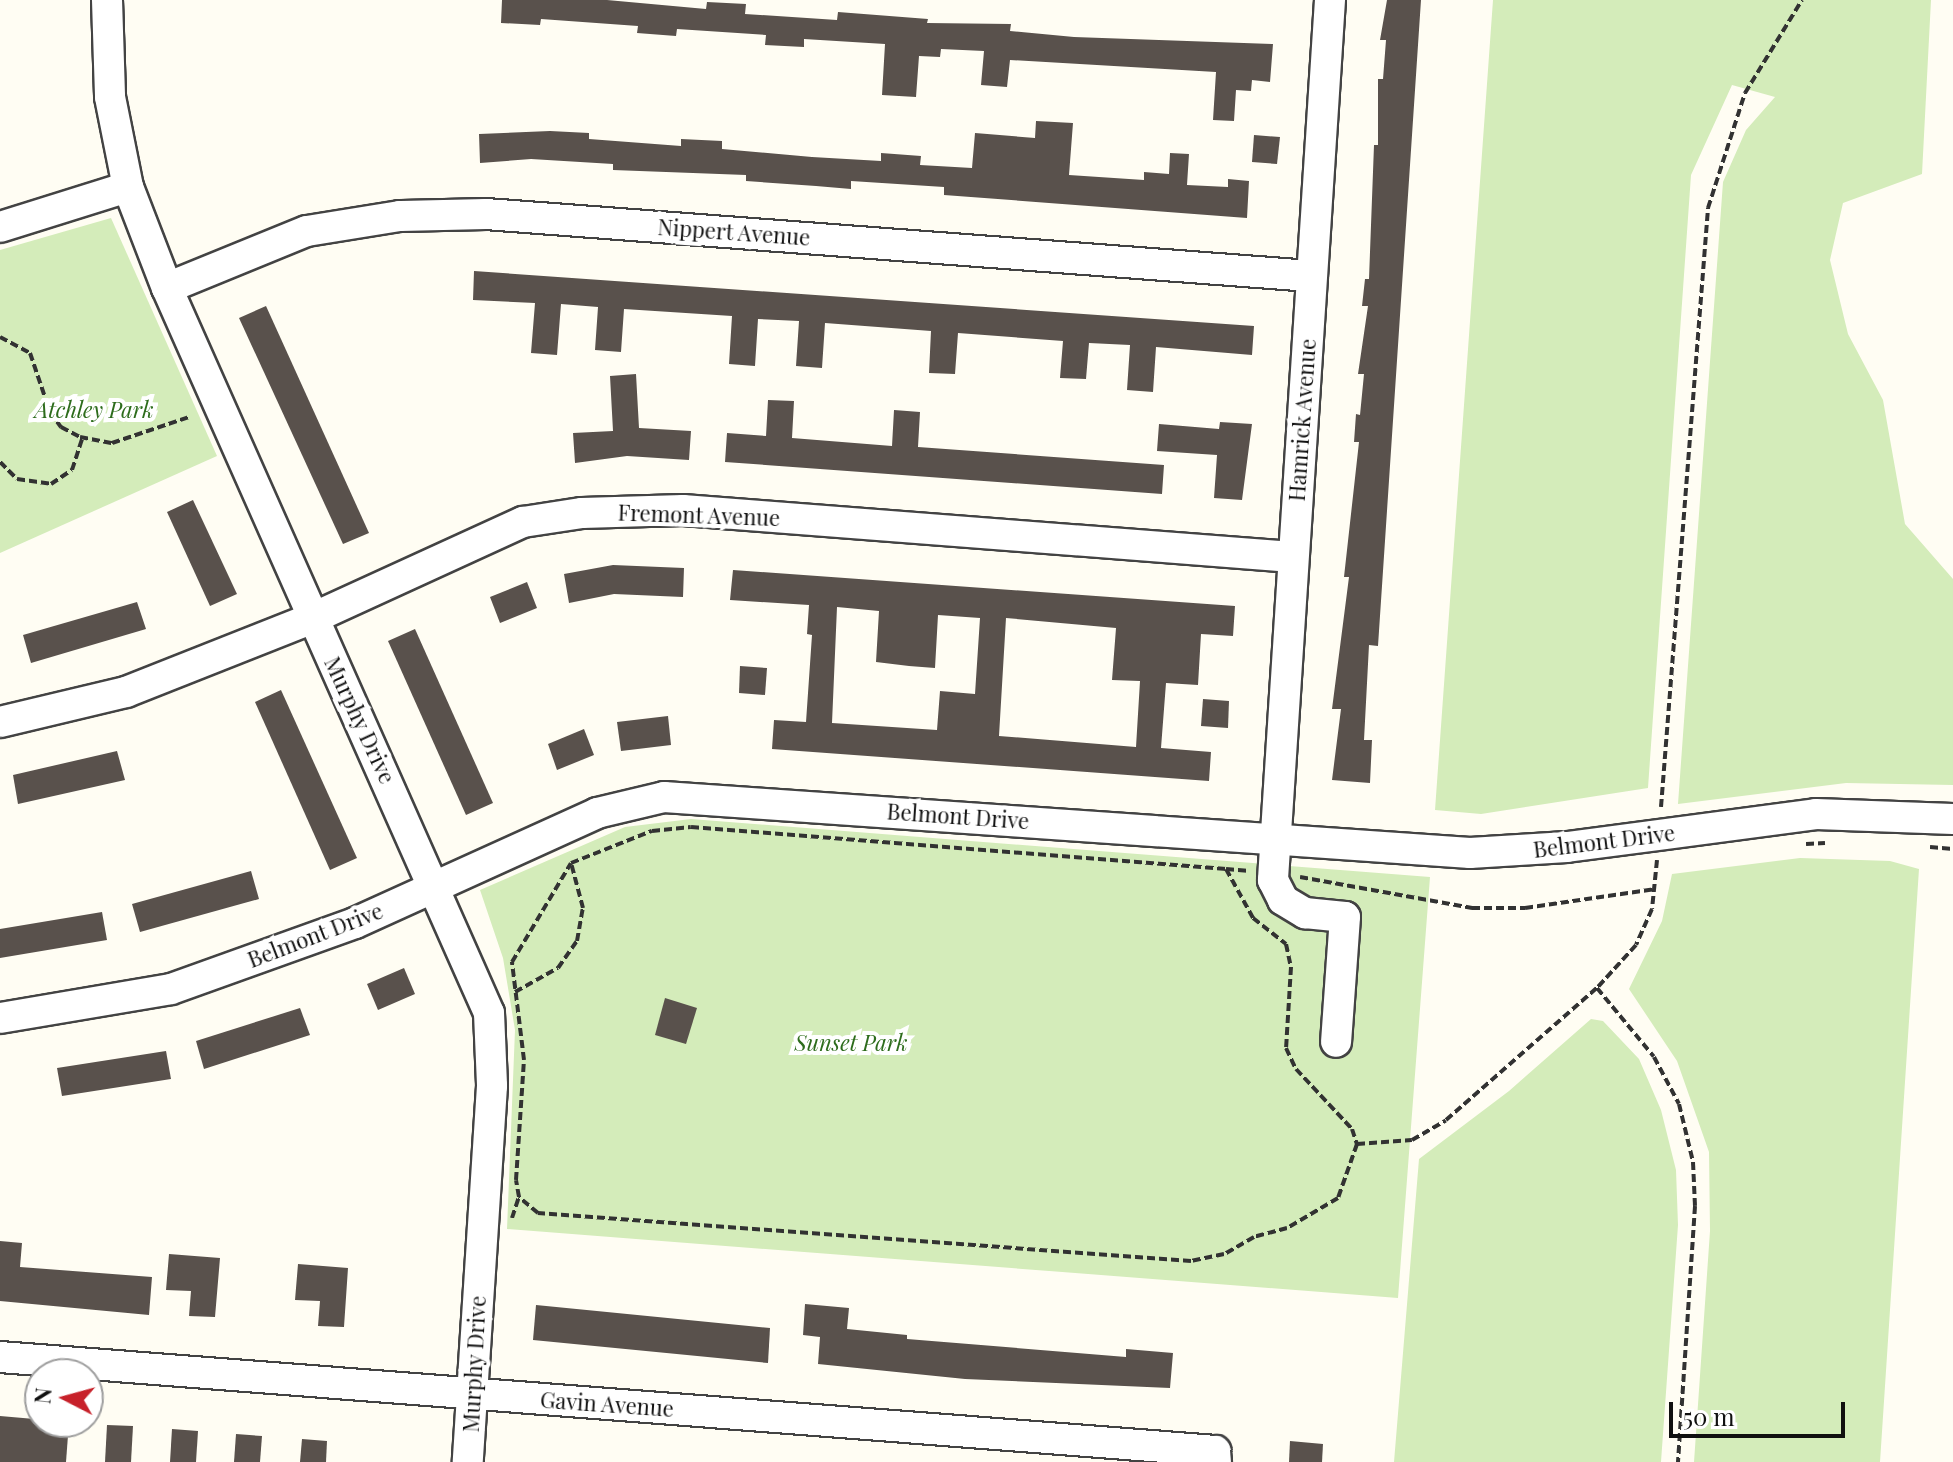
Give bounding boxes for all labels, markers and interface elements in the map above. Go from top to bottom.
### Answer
street label: Nippert Avenue [656,213,812,251]
street label: Hamrick Avenue [1283,337,1321,503]
park label: Atchley Park [34,397,154,423]
street label: Fremont Avenue [617,499,781,531]
street label: Murphy Drive [319,652,401,788]
street label: Belmont Drive [886,798,1030,834]
street label: Belmont Drive [1531,819,1677,863]
street label: Belmont Drive [244,897,386,973]
park label: Sunset Park [794,1030,908,1056]
street label: Murphy Drive [457,1295,491,1433]
north arrow [24,1358,104,1438]
text: N [26,1386,58,1405]
street label: Gavin Avenue [539,1386,675,1422]
scale bar [1673,1386,1849,1436]
text: 50 m [1683,1400,1735,1432]

